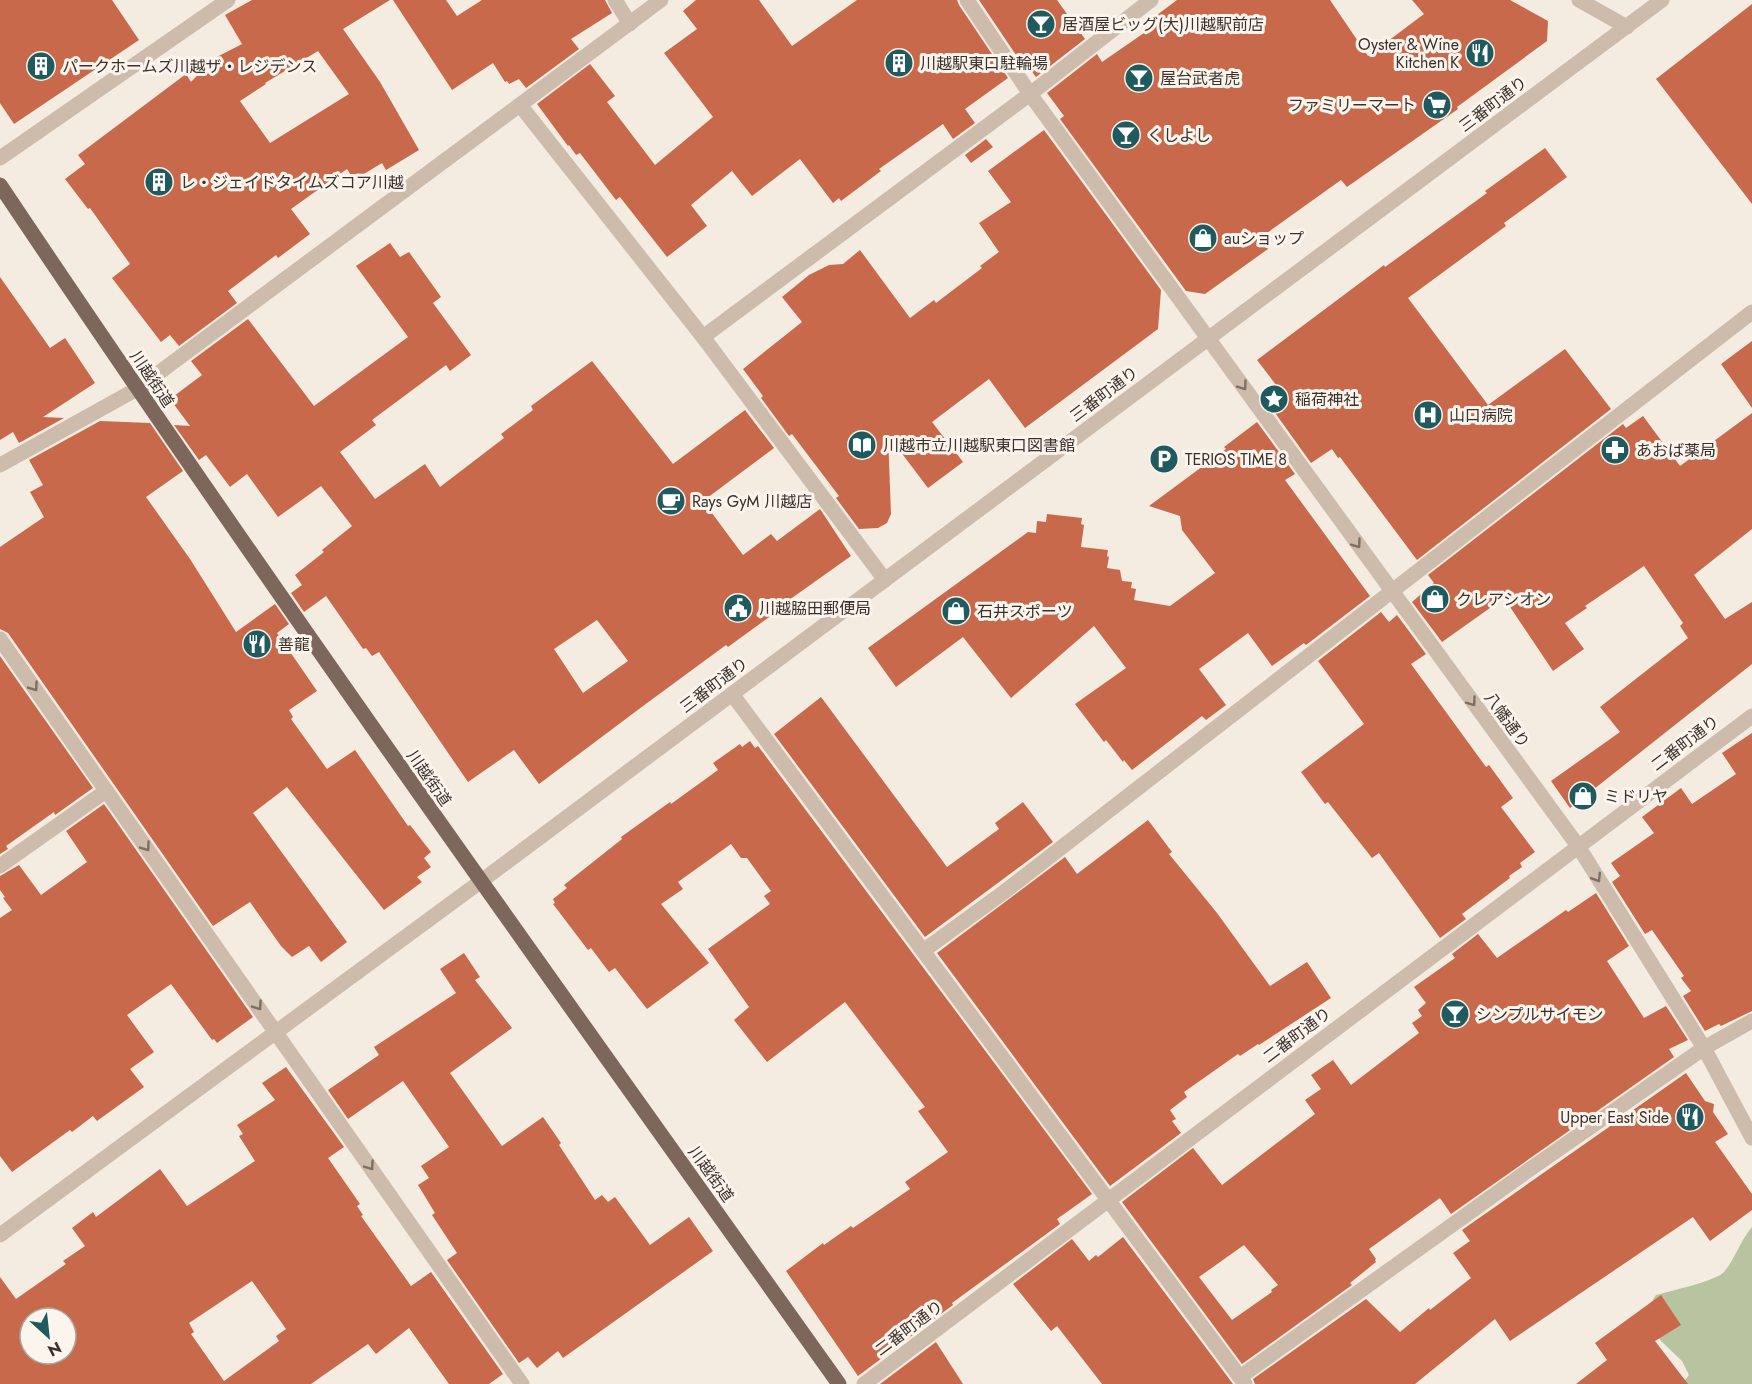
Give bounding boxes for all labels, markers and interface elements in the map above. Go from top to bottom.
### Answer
bar icon: 居酒屋ビッグ(大)川越駅前店 [1025,8,1057,40]
place label: 居酒屋ビッグ(大)川越駅前店 [1062,13,1264,36]
place label: Oyster & Wine Kitchen K [1358,33,1459,74]
restaurant icon: Oyster & Wine Kitchen K [1464,37,1496,69]
building icon: 川越駅東口駐輪場 [883,47,915,79]
building icon: パークホームズ川越ザ・レジデンス [25,50,57,82]
place label: 川越駅東口駐輪場 [920,52,1048,75]
place label: パークホームズ川越ザ・レジデンス [62,55,317,78]
bar icon: 屋台武者虎 [1123,62,1155,94]
place label: 屋台武者虎 [1160,67,1240,90]
street label: 三番町通り [1454,71,1532,137]
supermarket icon: ファミリーマート [1421,89,1453,121]
place label: ファミリーマート [1288,94,1416,117]
bar icon: くしよし [1110,119,1142,151]
place label: くしよし [1147,124,1211,147]
building icon: レ・ジェイドタイムズコア川越 [143,166,175,198]
place label: レ・ジェイドタイムズコア川越 [180,171,404,194]
shop icon: auショップ [1187,222,1219,254]
place label: auショップ [1224,227,1304,250]
street label: 川越街道 [125,346,179,412]
street label: 三番町通り [1065,361,1143,427]
one-way arrow [1236,379,1247,390]
place icon: 稲荷神社 [1258,383,1290,415]
place label: 稲荷神社 [1295,388,1359,411]
hospital icon: 山口病院 [1412,399,1444,431]
place label: 山口病院 [1449,404,1513,427]
library icon: 川越市立川越駅東口図書館 [846,429,878,461]
place label: 川越市立川越駅東口図書館 [883,434,1075,457]
pharmacy icon: あおば薬局 [1599,434,1631,466]
place label: あおば薬局 [1636,439,1716,462]
parking icon: TERIOS TIME 8 [1148,443,1180,475]
place label: TERIOS TIME 8 [1185,448,1287,471]
cafe icon: Rays GyM 川越店 [655,485,687,517]
place label: Rays GyM 川越店 [692,490,812,513]
one-way arrow [1350,537,1361,548]
shop icon: クレアシオン [1419,583,1451,615]
place label: クレアシオン [1456,588,1551,611]
public building icon: 川越脇田郵便局 [722,592,754,624]
shop icon: 石井スポーツ [940,595,972,627]
place label: 川越脇田郵便局 [759,597,871,620]
place label: 石井スポーツ [977,600,1073,623]
restaurant icon: 善龍 [241,628,273,660]
place label: 善龍 [278,633,310,656]
street label: 三番町通り [675,652,753,718]
one-way arrow [27,681,38,692]
street label: 八幡通り [1479,687,1535,753]
one-way arrow [1465,695,1476,706]
street label: 二番町通り [1646,710,1724,776]
street label: 川越街道 [401,745,457,811]
shop icon: ミドリヤ [1567,780,1599,812]
place label: ミドリヤ [1604,785,1668,808]
one-way arrow [139,840,150,851]
one-way arrow [1589,872,1601,882]
bar icon: シンプルサイモン [1439,998,1471,1030]
one-way arrow [251,1000,262,1011]
street label: 二番町通り [1258,1002,1336,1068]
place label: シンプルサイモン [1476,1003,1604,1026]
restaurant icon: Upper East Side [1674,1101,1706,1133]
place label: Upper East Side [1560,1106,1669,1129]
street label: 川越街道 [683,1141,739,1207]
one-way arrow [363,1160,374,1171]
street label: 二番町通り [870,1295,948,1361]
north arrow [18,1306,78,1366]
text: N [44,1336,65,1362]

